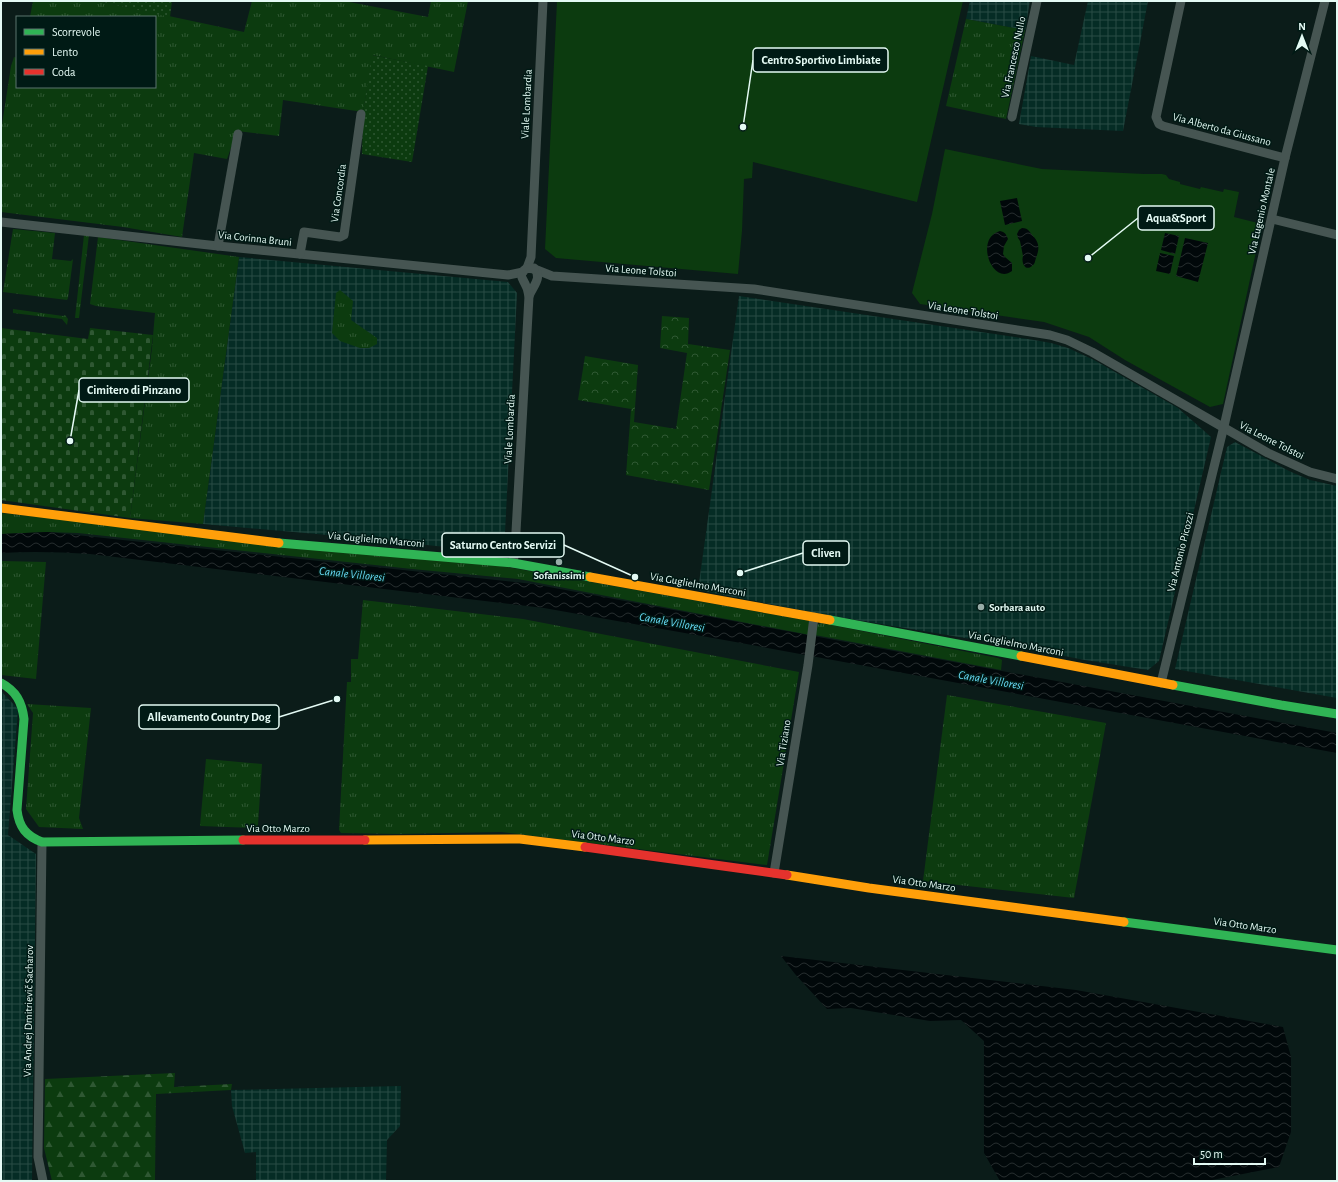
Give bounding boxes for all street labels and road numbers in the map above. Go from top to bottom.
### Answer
street label: Via Francesco Nullo [999,15,1027,99]
street label: Viale Lombardia [519,69,534,139]
street label: Via Alberto da Giussano [1172,111,1272,148]
street label: Via Concordia [329,163,348,223]
street label: Via Eugenio Montale [1246,167,1277,255]
street label: Via Corinna Bruni [218,229,292,248]
street label: Via Leone Tolstoi [605,263,677,278]
street label: Via Leone Tolstoi [927,299,999,322]
street label: Viale Lombardia [502,394,517,464]
street label: Via Leone Tolstoi [1237,419,1306,462]
street label: Via Antonio Picozzi [1165,511,1196,593]
street label: Via Guglielmo Marconi [327,530,425,549]
street label: Via Guglielmo Marconi [649,571,747,598]
street label: Via Guglielmo Marconi [967,629,1065,658]
street label: Via Tiziano [774,719,793,767]
street label: Via Otto Marzo [246,823,310,834]
street label: Via Otto Marzo [571,828,635,847]
street label: Via Otto Marzo [892,874,956,893]
street label: Via Otto Marzo [1213,916,1277,935]
street label: Via Andrej Dmitrievič Sacharov [22,945,35,1077]

